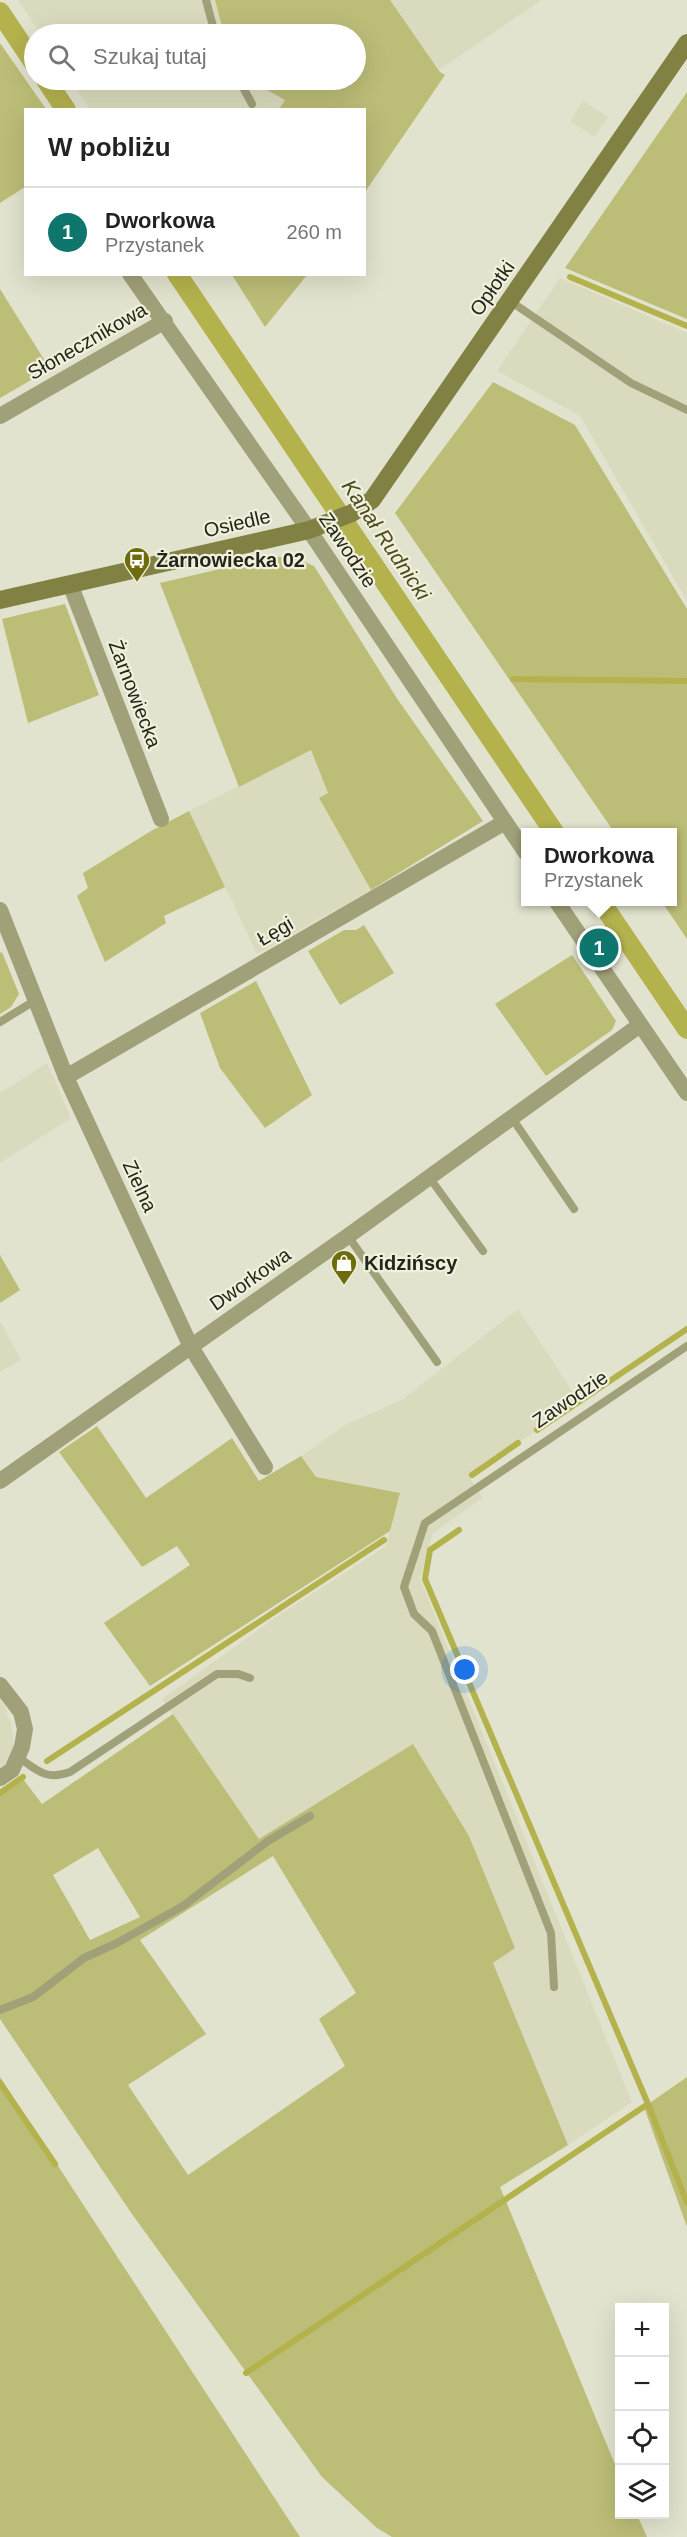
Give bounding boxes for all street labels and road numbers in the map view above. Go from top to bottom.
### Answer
street label: Opłotki [465,256,519,320]
street label: Słonecznikowa [24,298,151,384]
street label: Osiedle [201,505,273,541]
street label: Zawodzie [315,508,381,592]
street label: Żarnowiecka [104,637,166,752]
street label: Łęgi [253,912,297,950]
street label: Zielna [119,1157,162,1216]
street label: Dworkowa [205,1243,295,1315]
street label: Zawodzie [528,1366,612,1432]

